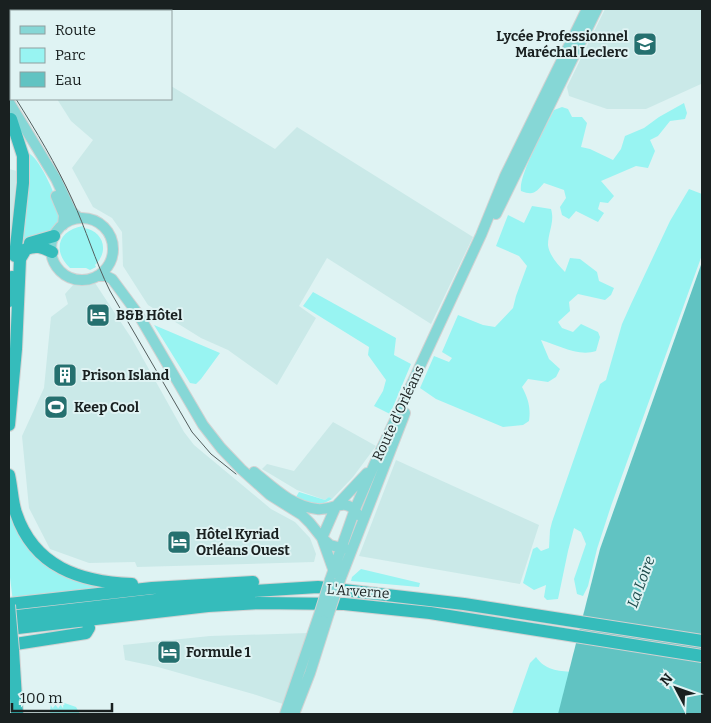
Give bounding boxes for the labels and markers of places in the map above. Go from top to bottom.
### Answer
place label: Lycée Professionnel Maréchal Leclerc [496,28,629,61]
school or university icon: Lycée Professionnel Maréchal Leclerc [632,31,658,57]
hotel icon: B&B Hôtel [85,302,111,328]
place label: B&B Hôtel [116,307,183,324]
building icon: Prison Island [52,362,78,388]
place label: Prison Island [82,367,170,384]
sports icon: Keep Cool [43,394,69,420]
place label: Keep Cool [74,399,140,416]
place label: Hôtel Kyriad Orléans Ouest [196,526,290,559]
hotel icon: Hôtel Kyriad Orléans Ouest [166,529,192,555]
hotel icon: Formule 1 [156,639,182,665]
place label: Formule 1 [186,644,251,661]

